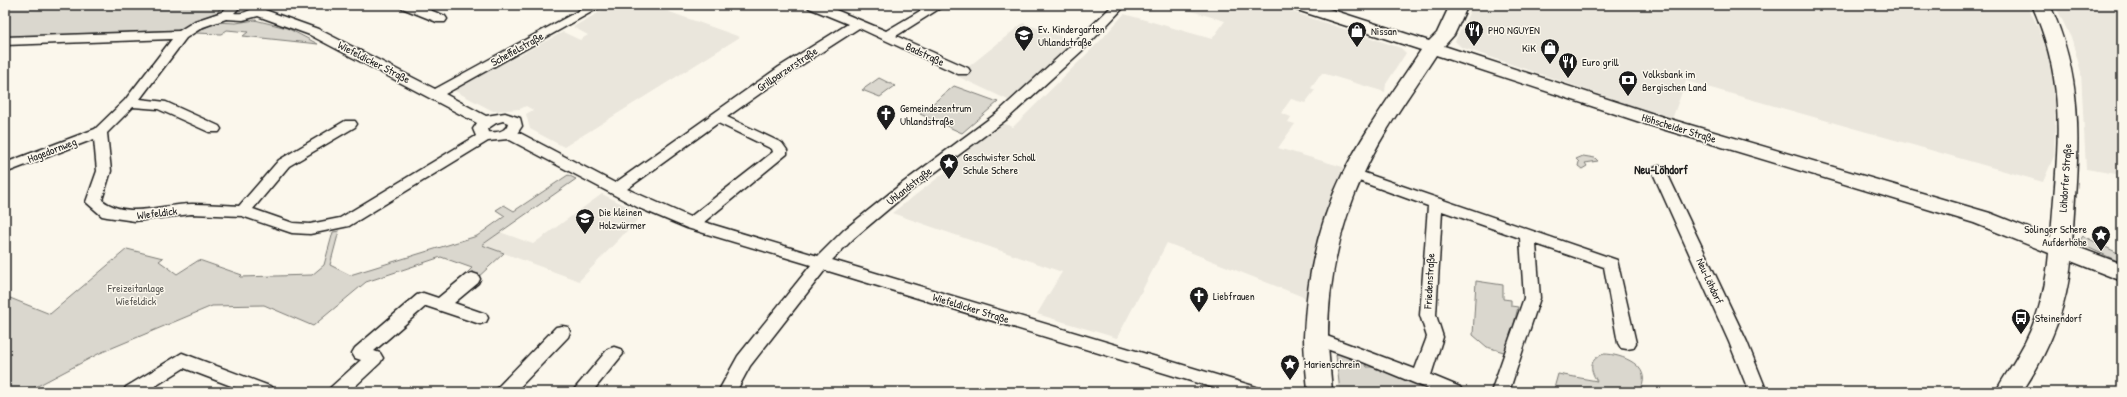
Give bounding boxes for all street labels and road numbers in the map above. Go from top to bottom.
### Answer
street label: Scheffelstraße [488,28,546,69]
street label: Wiefeldicker Straße [336,38,413,86]
street label: Badstraße [903,39,947,69]
street label: Grillparzerstraße [754,43,820,94]
street label: Höhscheider Straße [1640,110,1719,146]
street label: Hagedornweg [26,134,78,166]
street label: Löhdorfer Straße [2056,143,2074,213]
street label: Uhlandstraße [883,164,935,208]
street label: Wiefeldick [136,204,178,222]
street label: Friedenstraße [1421,252,1437,310]
street label: Neu-Löhdorf [1693,256,1727,306]
street label: Wiefeldicker Straße [931,290,1011,326]

